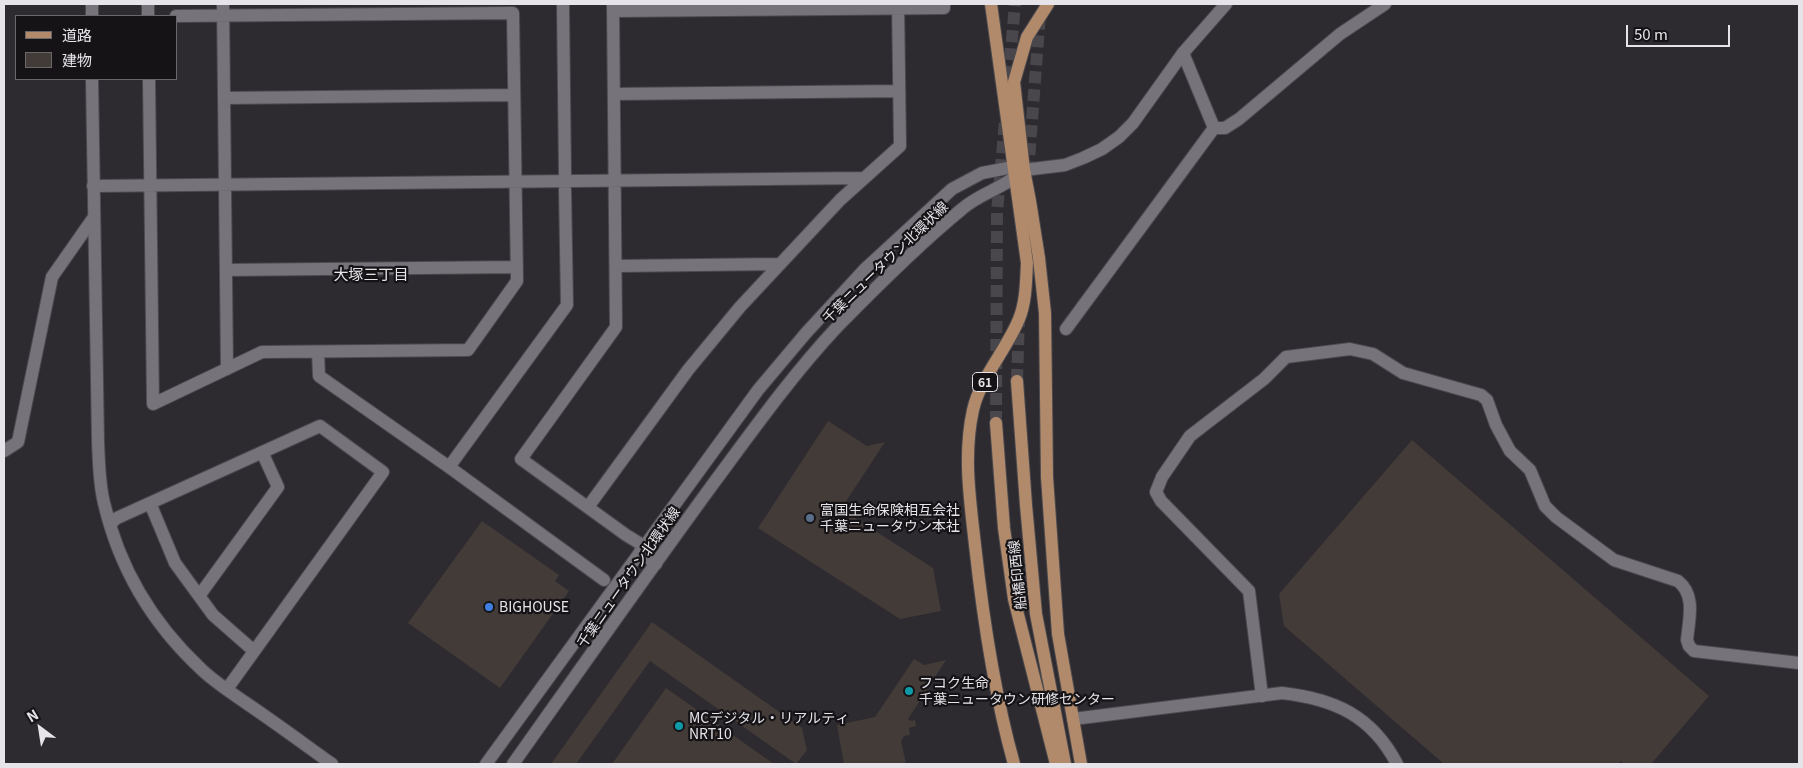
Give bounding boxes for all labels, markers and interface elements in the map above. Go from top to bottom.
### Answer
legend [15,15,178,80]
scale bar [1628,15,1732,47]
text: 50 m [1634,23,1668,44]
text: 道路 [62,24,92,45]
text: 建物 [62,49,92,70]
street label: 千葉ニュータウン北環状線 [819,198,951,326]
district label: 大塚三丁目 [334,265,408,283]
road number: 61 [972,372,998,392]
place label: 富国生命保険相互会社 千葉ニュータウン本社 [820,502,960,534]
street label: 千葉ニュータウン北環状線 [573,503,683,651]
marker: 富国生命保険相互会社 千葉ニュータウン本社 [804,512,816,524]
street label: 船橋印西線 [1005,539,1029,611]
place label: BIGHOUSE [499,599,569,615]
marker: BIGHOUSE [483,601,495,613]
place label: フコク生命 千葉ニュータウン研修センター [919,675,1115,708]
marker: フコク生命 千葉ニュータウン研修センター [903,685,915,697]
north arrow [15,703,65,753]
text: N [23,704,42,726]
place label: MCデジタル・リアルティ NRT10 [689,710,849,742]
marker: MCデジタル・リアルティ NRT10 [673,720,685,732]

